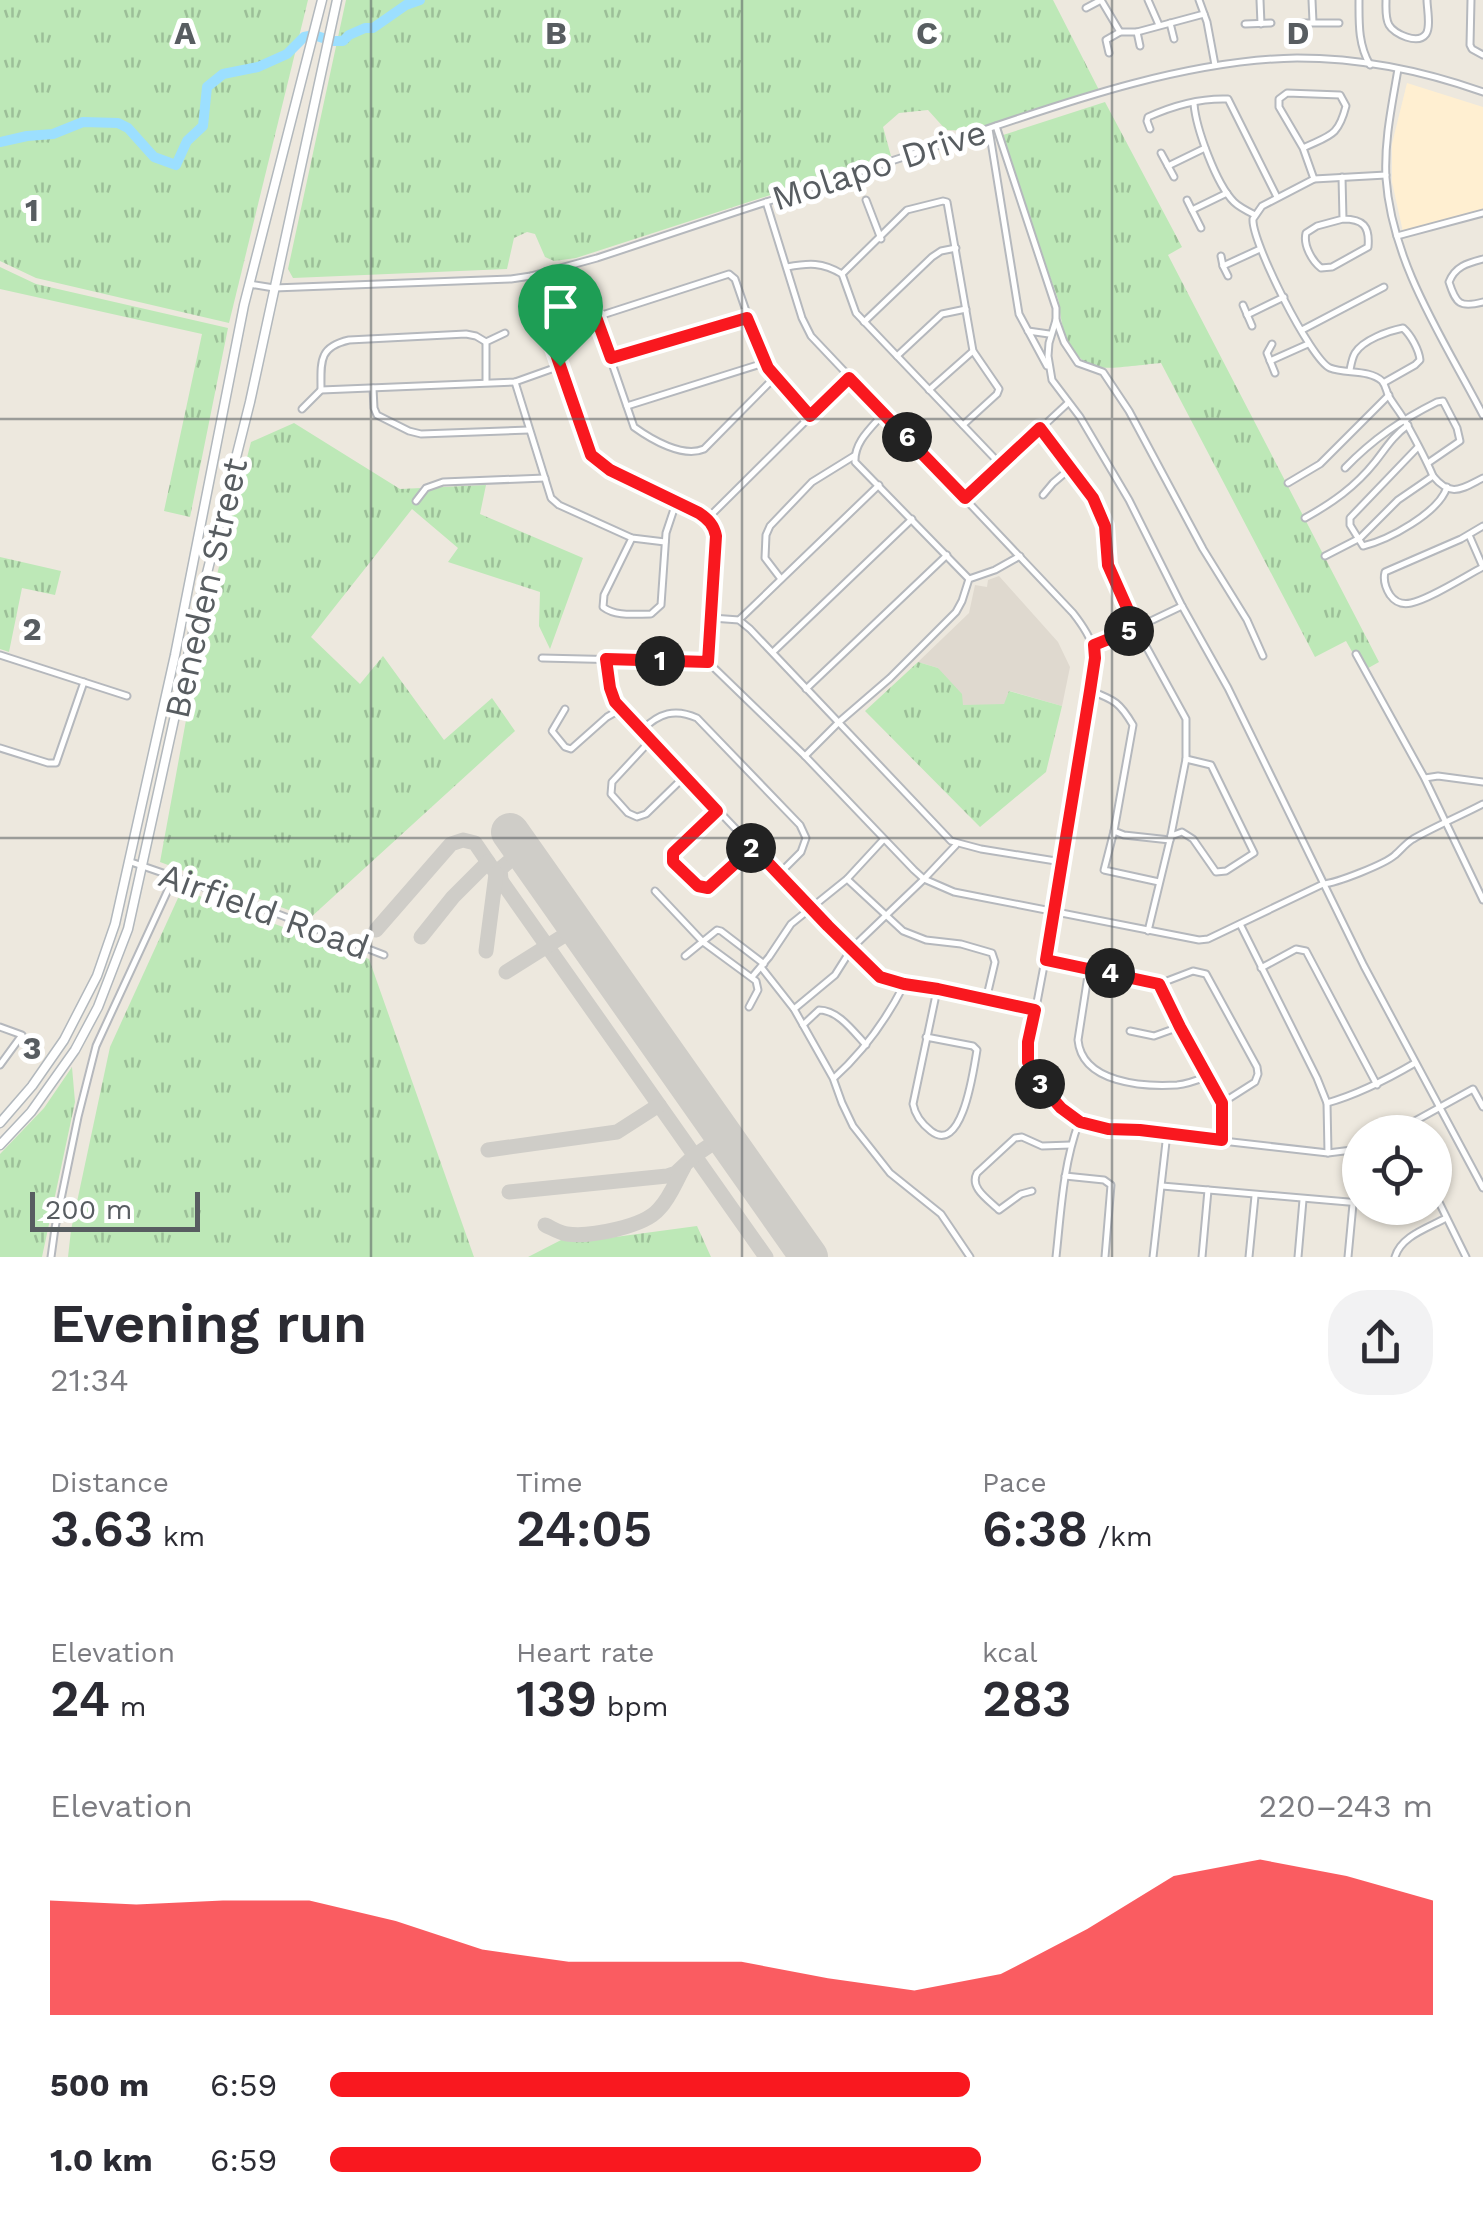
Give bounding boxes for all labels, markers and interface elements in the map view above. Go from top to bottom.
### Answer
text: A [174,14,196,52]
text: B [545,14,567,52]
text: C [916,14,938,52]
text: D [1287,14,1309,52]
street label: Molapo Drive [766,111,992,219]
text: 1 [25,191,39,229]
pin [518,264,603,367]
icon: arrive [533,279,588,334]
pin: 6 [882,412,932,462]
text: 6 [898,420,916,453]
street label: Beneden Street [156,453,256,722]
pin: 5 [1104,606,1154,656]
text: 2 [22,610,42,648]
text: 5 [1121,614,1137,647]
pin: 1 [635,636,685,686]
text: 1 [654,644,666,677]
pin: 2 [726,823,776,873]
text: 2 [743,831,759,864]
street label: Airfield Road [153,854,375,968]
pin: 4 [1085,948,1135,998]
text: 4 [1101,956,1119,989]
text: 3 [23,1029,41,1067]
pin: 3 [1015,1059,1065,1109]
text: 3 [1032,1067,1048,1100]
map controls [1342,1115,1452,1225]
button: locate [1342,1115,1452,1225]
scale bar [30,1187,200,1232]
text: 200 m [45,1193,132,1226]
button: share [1328,1290,1433,1395]
text: Evening run [50,1291,367,1355]
text: 21:34 [50,1361,129,1399]
text: Distance [50,1466,169,1499]
text: Time [516,1466,583,1499]
text: Pace [982,1466,1047,1499]
text: 3.63 [50,1499,153,1558]
text: 24:05 [516,1499,652,1558]
text: 6:38 [982,1499,1088,1558]
text: km [153,1520,205,1553]
text: /km [1088,1520,1153,1553]
text: Elevation [50,1636,175,1669]
text: Heart rate [516,1636,654,1669]
text: kcal [982,1636,1037,1669]
text: 24 [50,1669,110,1728]
text: 139 [516,1669,597,1728]
text: 283 [982,1669,1072,1728]
text: m [110,1690,147,1723]
text: bpm [597,1690,668,1723]
text: Elevation [50,1787,193,1825]
text: 220–243 m [1259,1787,1433,1825]
text: 500 m [50,2066,149,2104]
text: 6:59 [210,2066,277,2104]
text: 1.0 km [50,2141,153,2179]
text: 6:59 [210,2141,277,2179]

